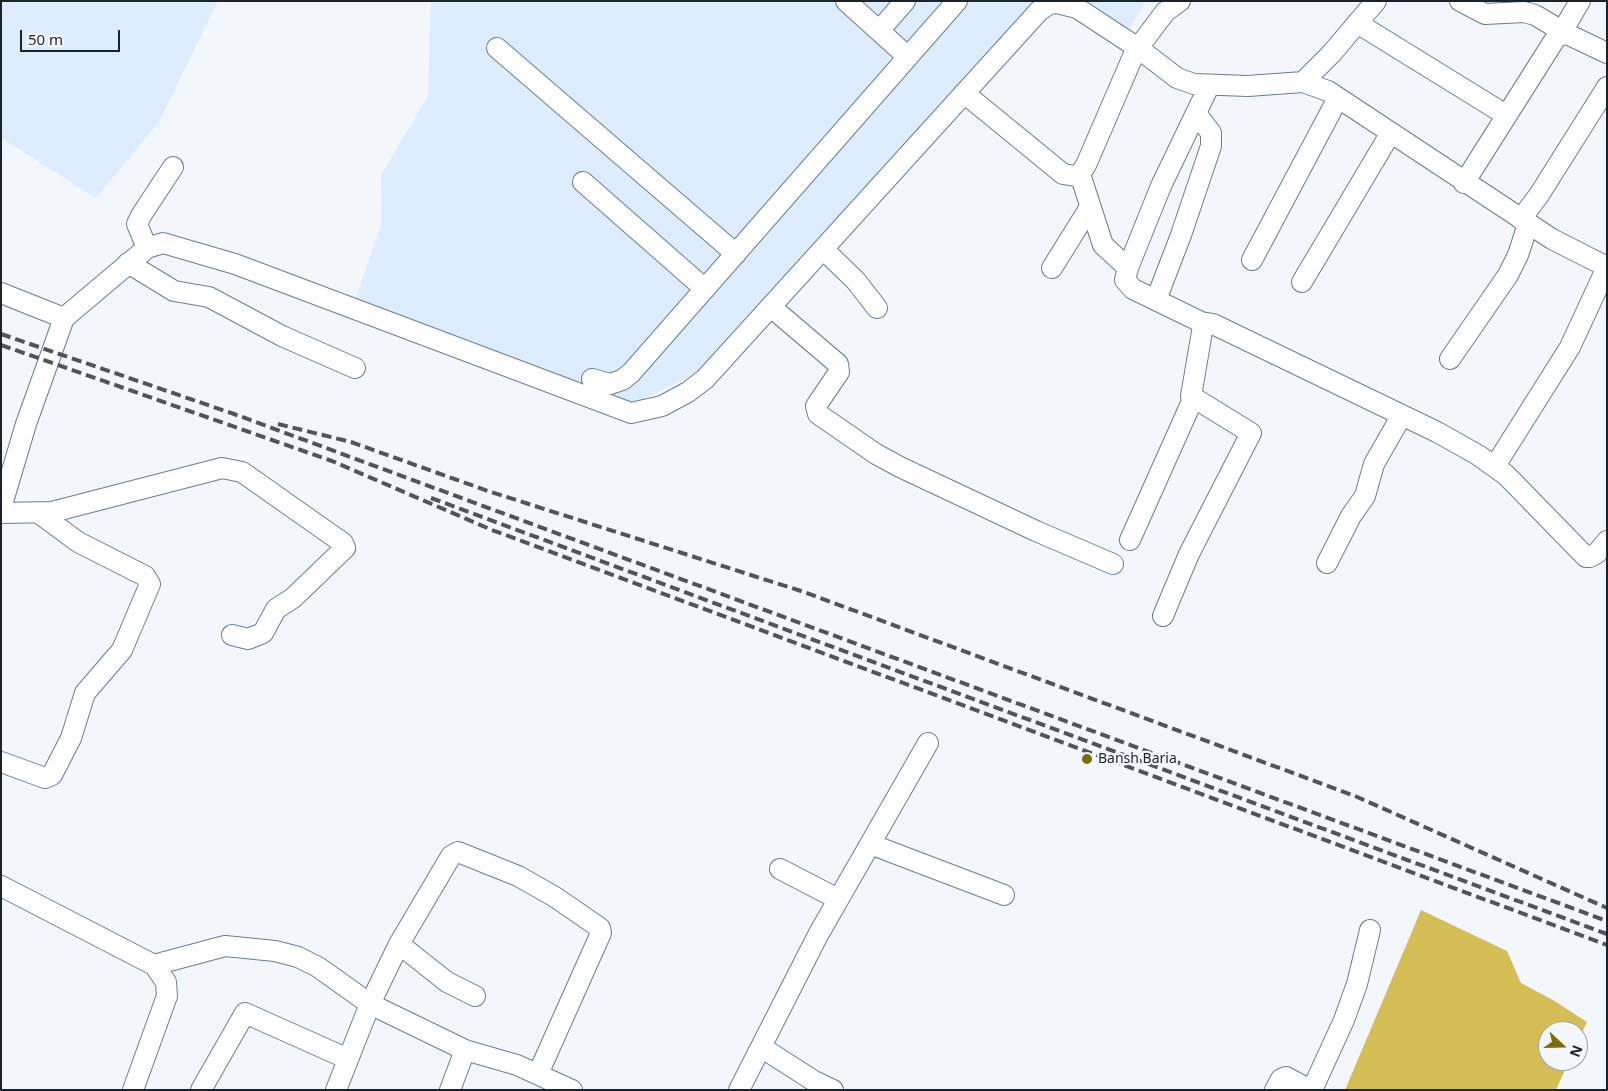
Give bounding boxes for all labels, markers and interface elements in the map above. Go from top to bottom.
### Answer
scale bar [22,20,122,52]
text: 50 m [28,29,63,49]
place label: Bansh Baria [1098,751,1177,767]
marker: Bansh Baria [1080,752,1094,766]
north arrow [1538,1021,1588,1071]
text: N [1566,1042,1587,1060]

